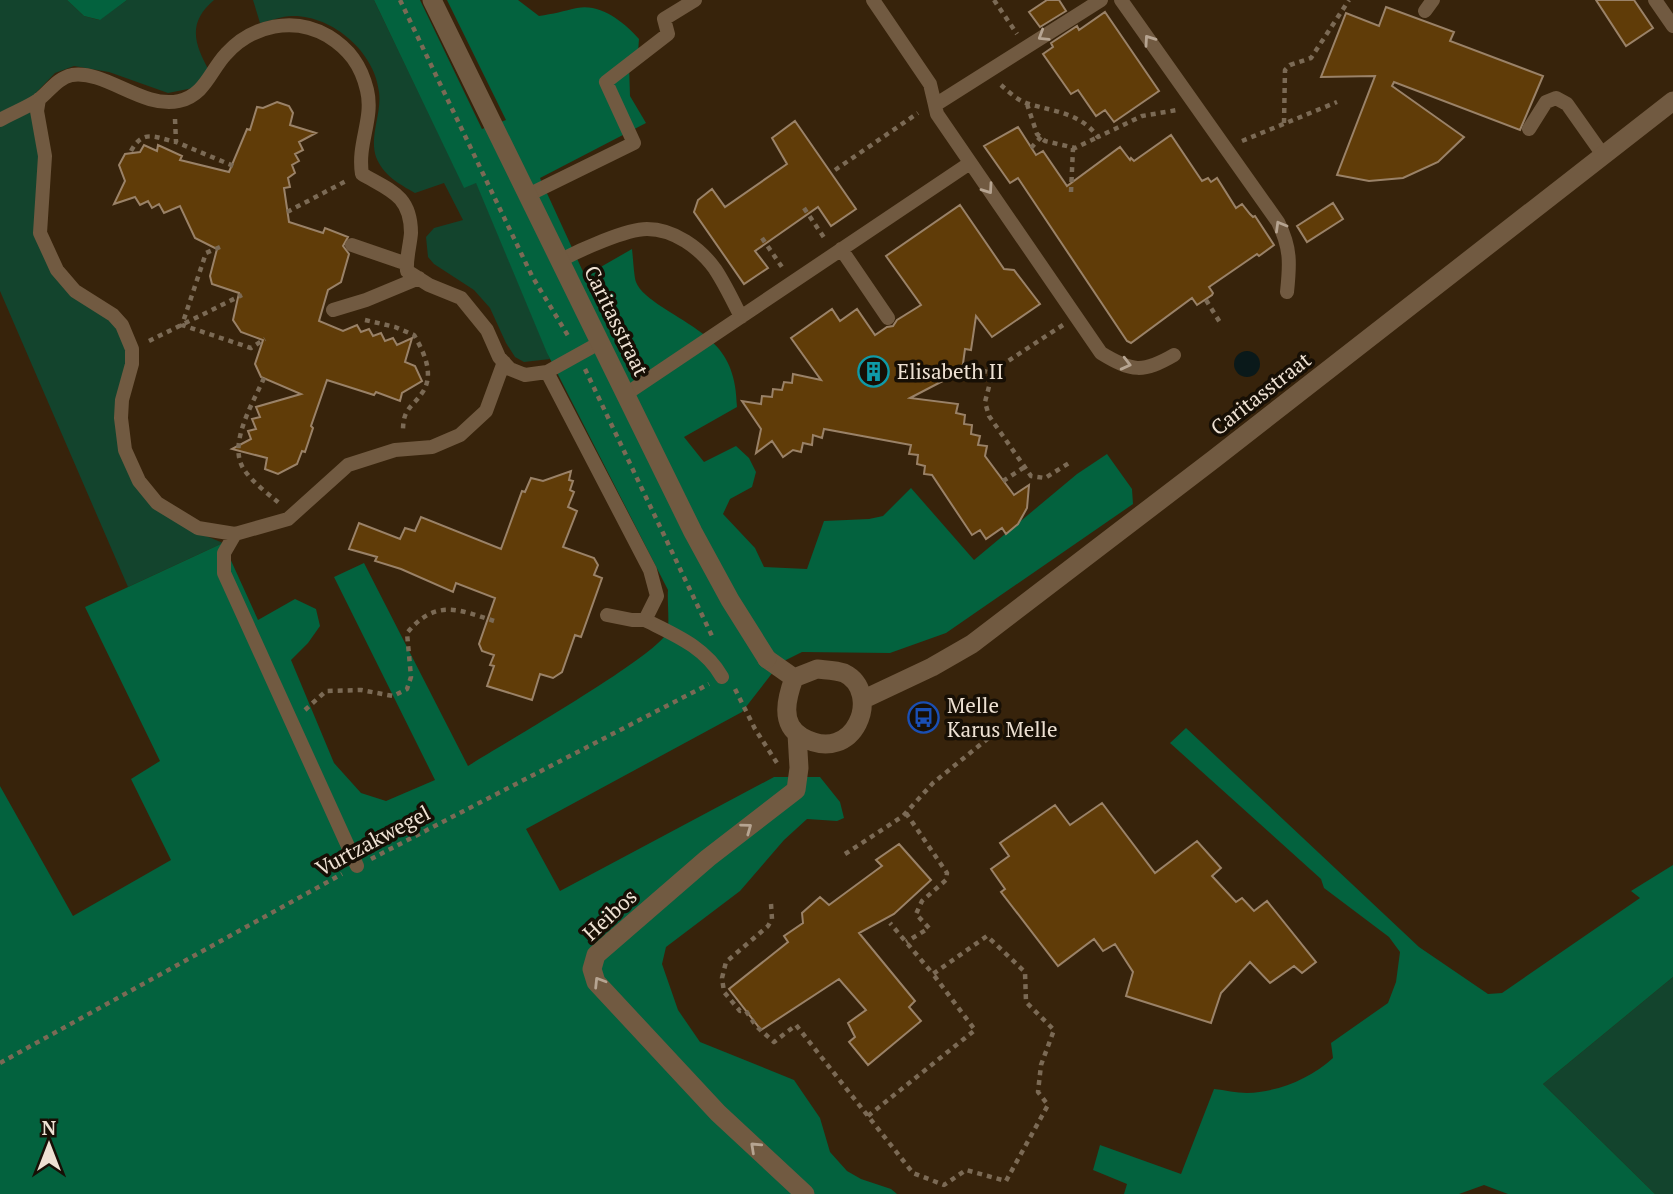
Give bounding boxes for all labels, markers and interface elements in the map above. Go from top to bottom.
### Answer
one-way arrow [1038,28,1051,41]
one-way arrow [1145,35,1157,48]
one-way arrow [980,181,992,194]
one-way arrow [1275,221,1288,234]
street label: Caritasstraat [578,261,656,381]
street label: Caritasstraat [1205,345,1316,441]
building icon: Elisabeth II [857,355,891,389]
one-way arrow [1120,356,1132,370]
place label: Elisabeth II [897,357,1004,385]
place label: Melle Karus Melle [947,691,1057,743]
bus stop icon: Melle Karus Melle [907,701,941,735]
street label: Vurtzakwegel [310,798,435,882]
one-way arrow [740,824,752,837]
street label: Heibos [576,882,642,946]
one-way arrow [595,977,608,990]
north arrow [14,1110,84,1180]
text: N [42,1115,57,1140]
one-way arrow [750,1143,763,1156]

